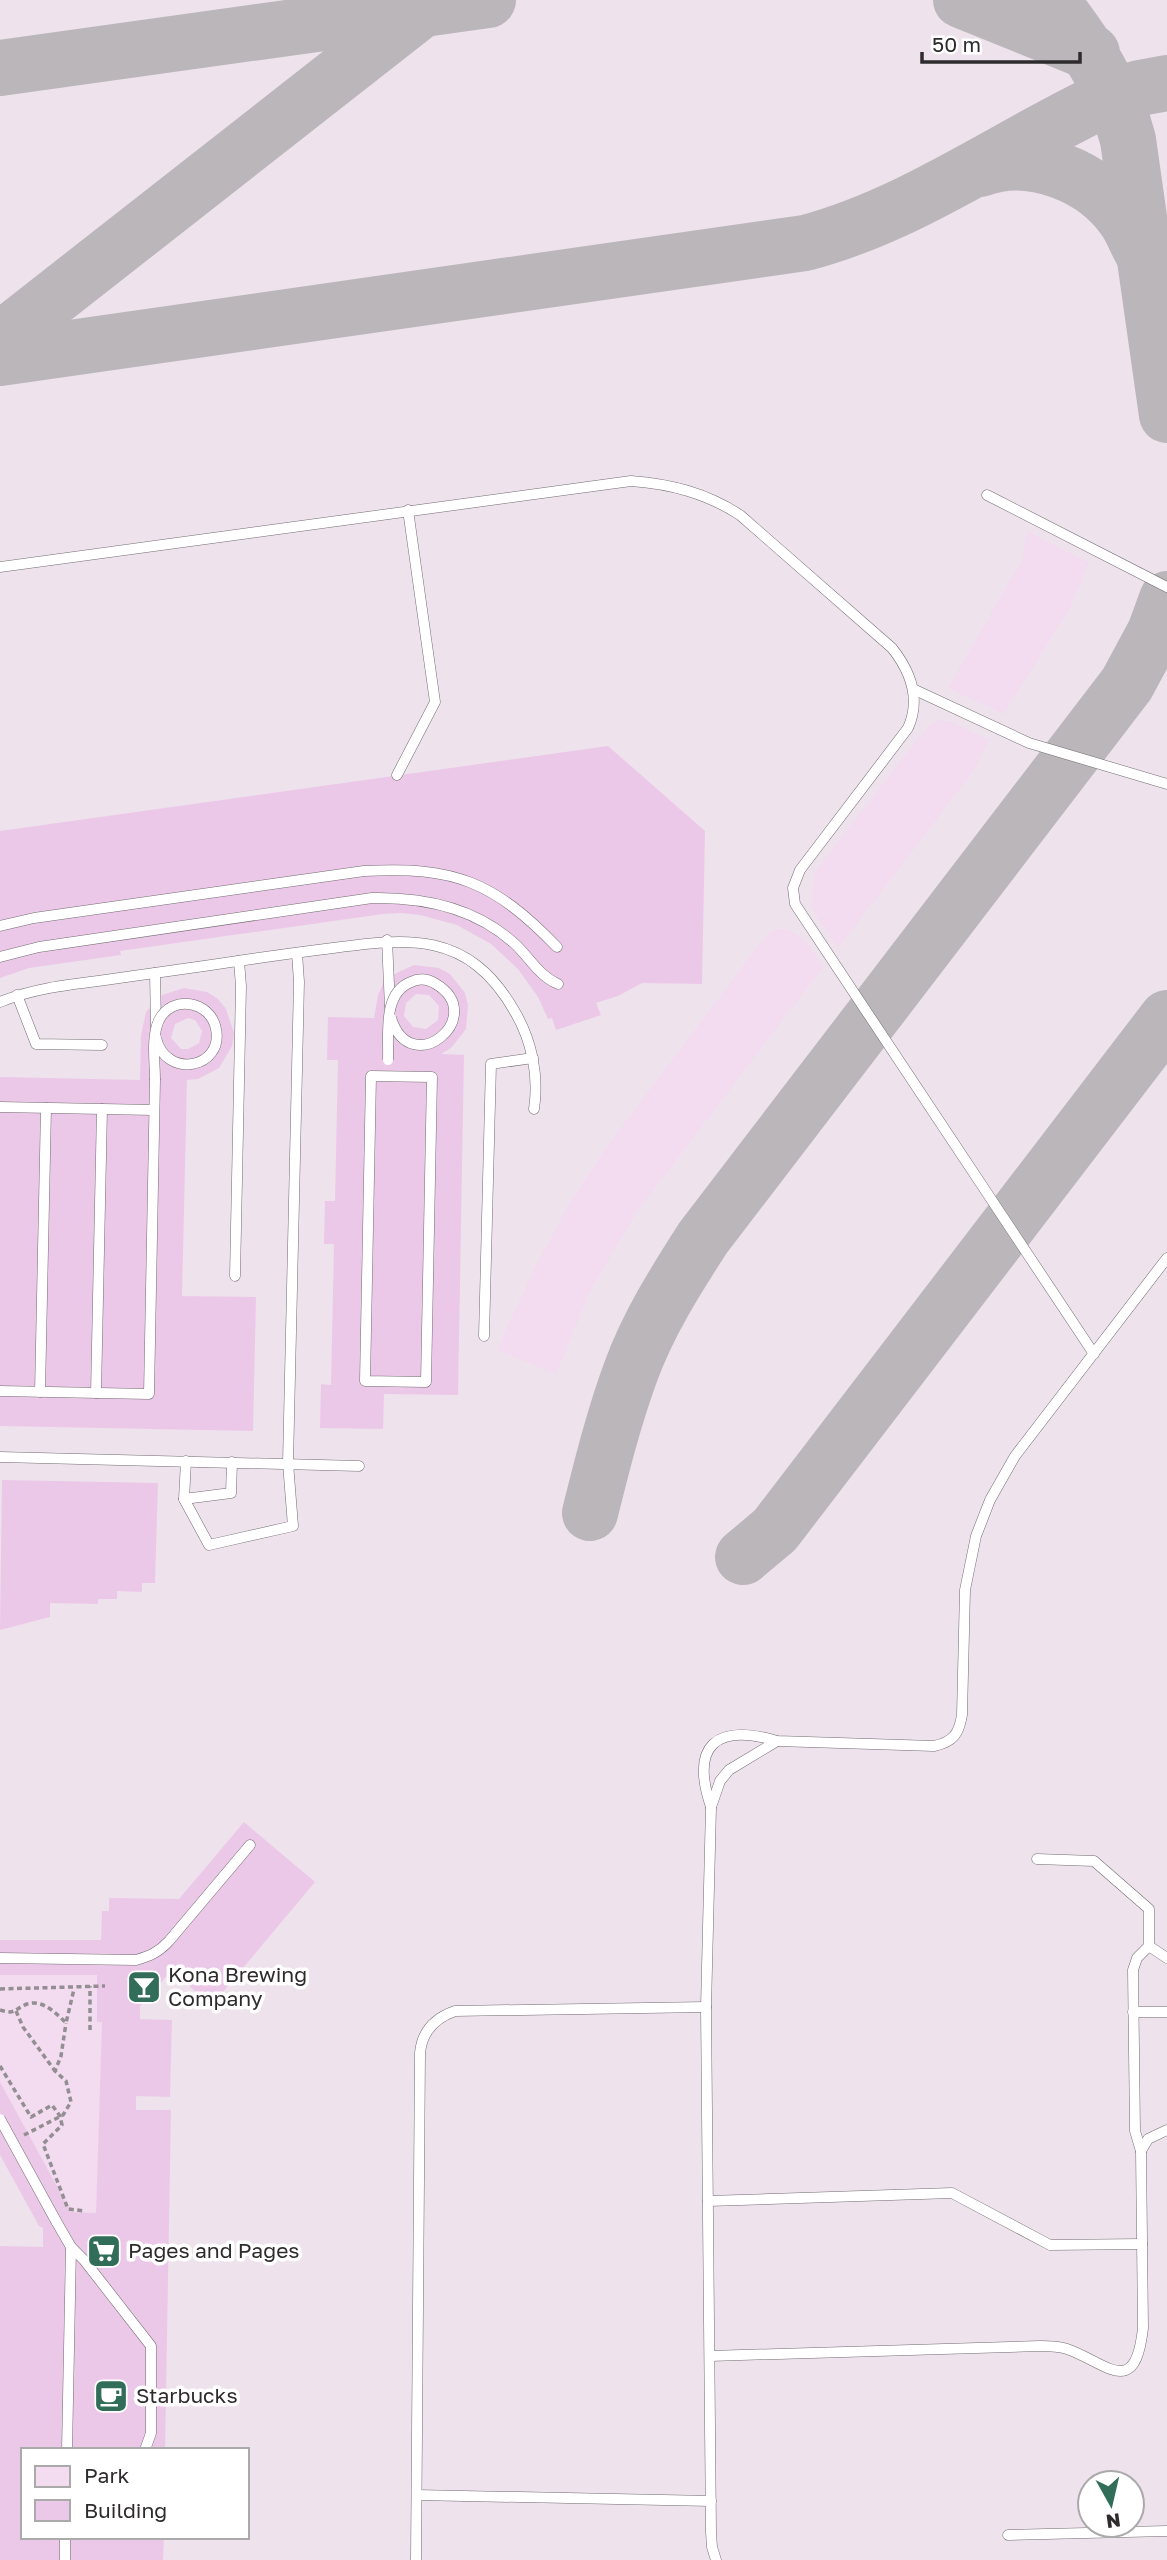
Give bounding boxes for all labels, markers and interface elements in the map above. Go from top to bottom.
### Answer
scale bar [922,21,1080,65]
text: 50 m [932,31,981,57]
place label: Kona Brewing Company [168,1961,307,2011]
bar icon: Kona Brewing Company [125,1968,163,2006]
supermarket icon: Pages and Pages [85,2232,123,2270]
place label: Pages and Pages [128,2237,299,2263]
cafe icon: Starbucks [92,2377,130,2415]
place label: Starbucks [136,2382,238,2408]
legend [21,2448,248,2539]
text: Park [84,2462,130,2488]
north arrow [1076,2469,1146,2539]
text: Building [84,2497,167,2523]
text: N [1105,2509,1122,2534]

